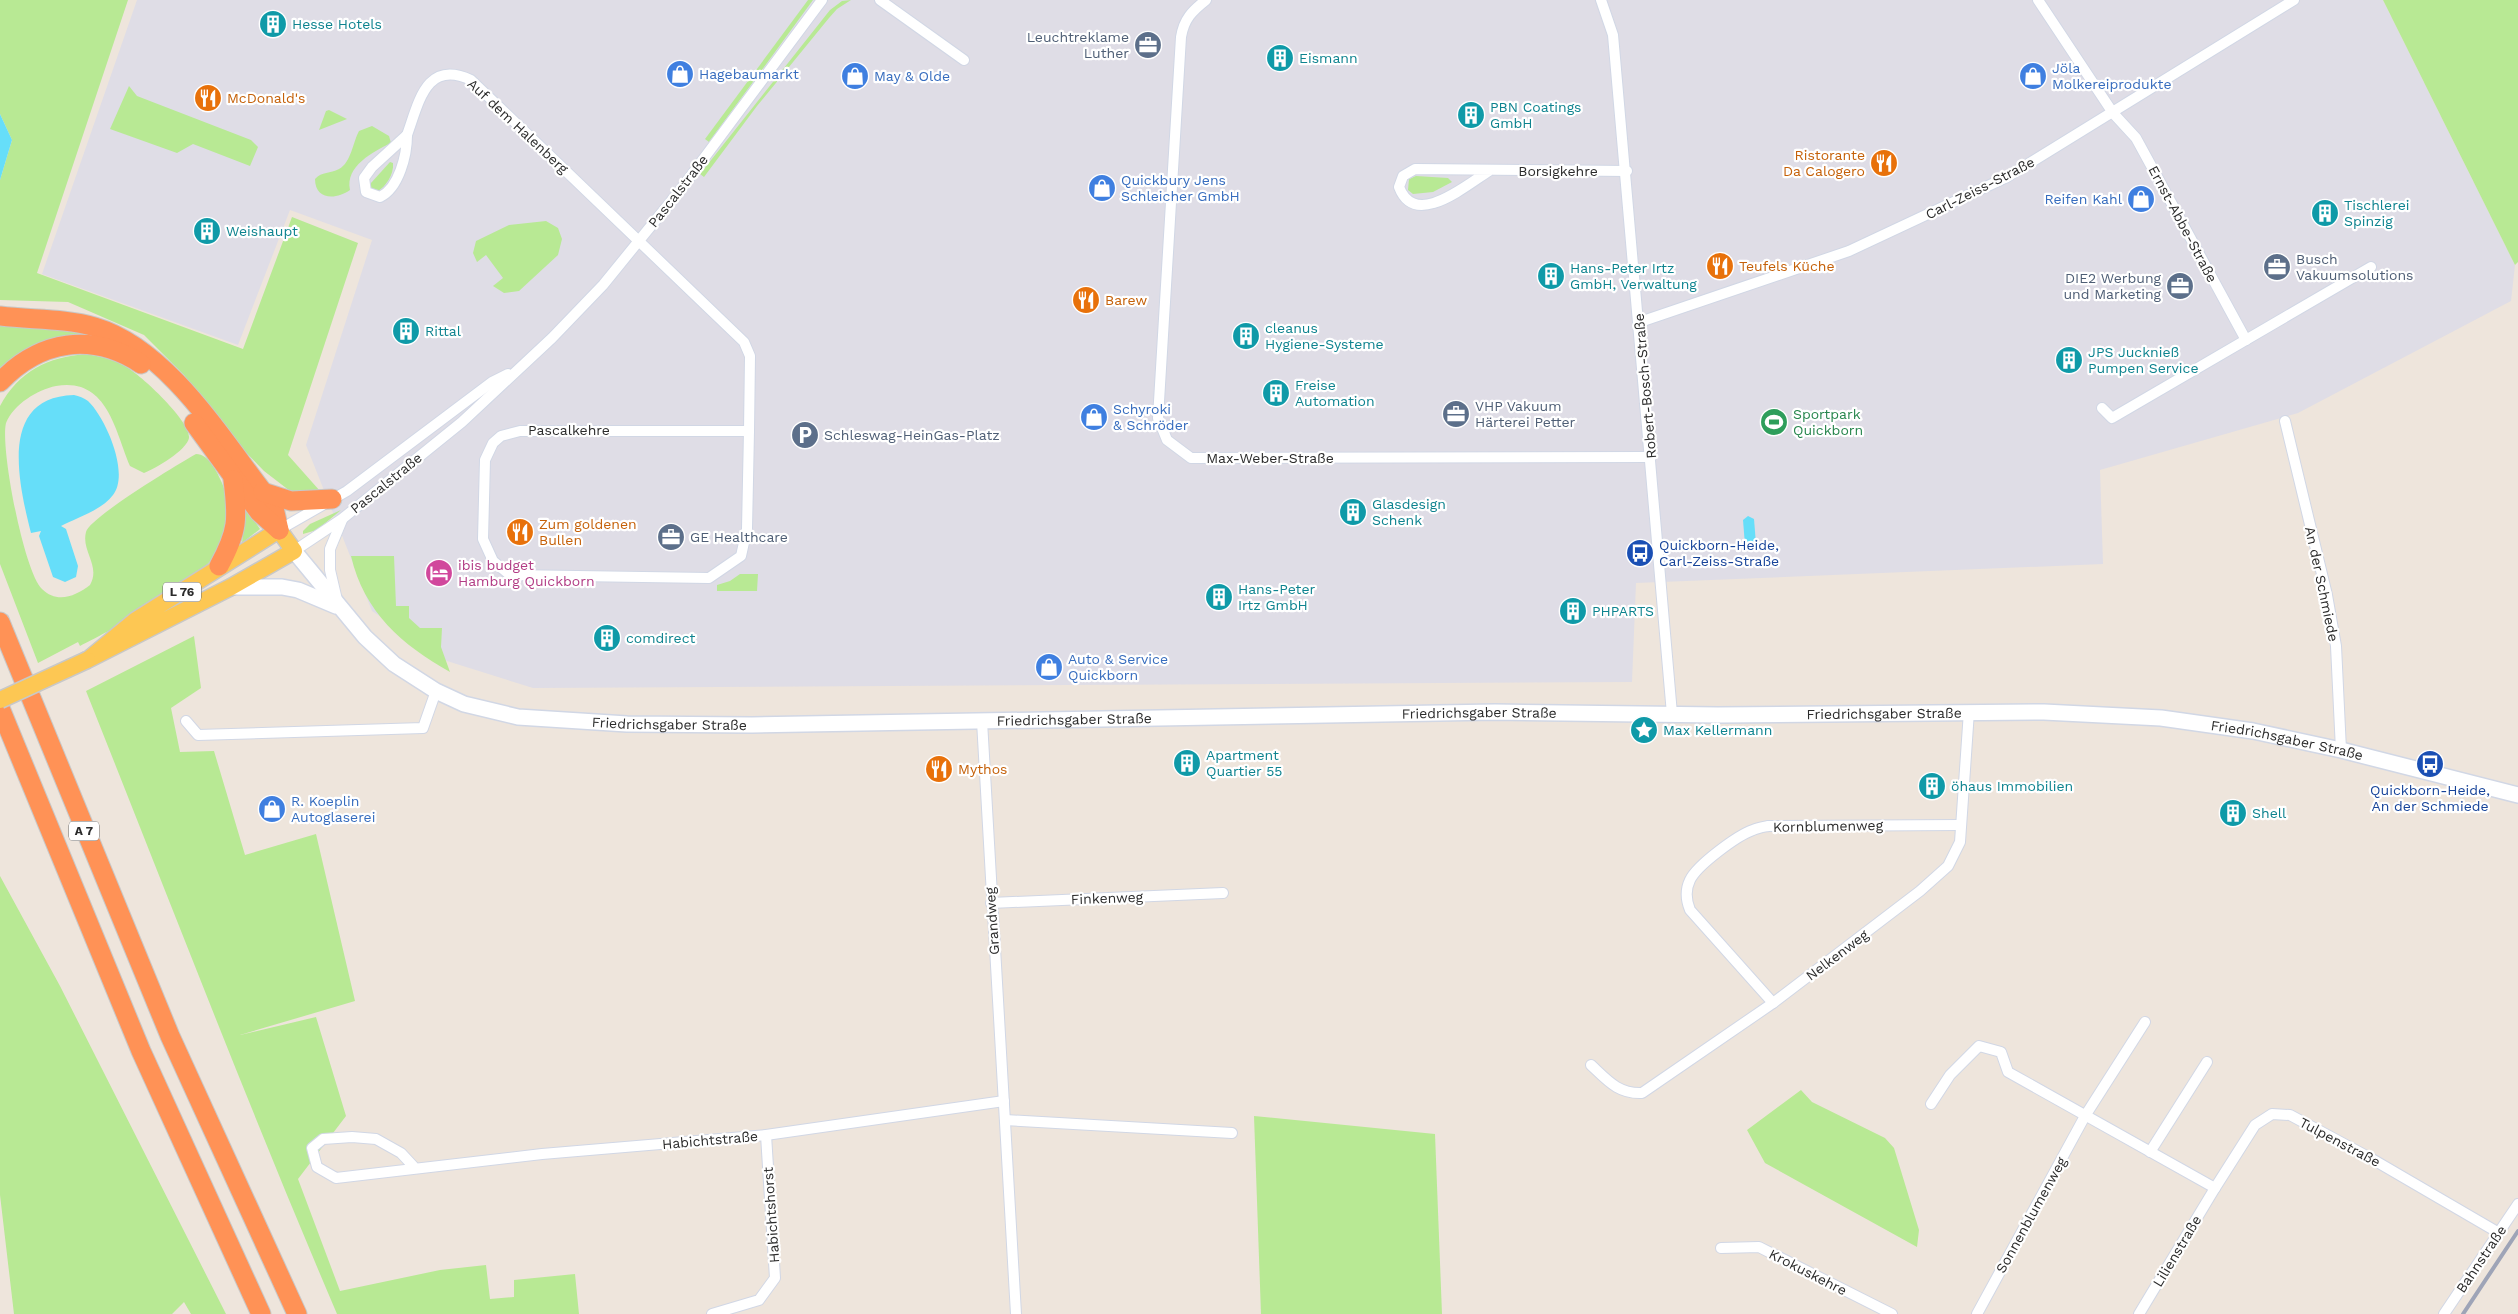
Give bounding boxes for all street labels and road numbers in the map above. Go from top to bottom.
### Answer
street label: Auf dem Halenberg [465,75,572,177]
street label: Pascalstraße [645,152,711,230]
street label: Carl-Zeiss-Straße [1923,154,2037,222]
street label: Borsigkehre [1518,163,1598,179]
street label: Ernst-Abbe-Straße [2145,163,2221,285]
street label: Robert-Bosch-Straße [1631,313,1659,459]
street label: Pascalkehre [528,422,610,438]
street label: Pascalstraße [347,449,425,517]
street label: Max-Weber-Straße [1206,450,1334,466]
street label: An der Schmiede [2302,525,2342,643]
road number: L 76 [163,582,201,602]
street label: Friedrichsgaber Straße [1401,704,1557,722]
street label: Friedrichsgaber Straße [1807,705,1962,722]
street label: Friedrichsgaber Straße [997,710,1152,729]
street label: Friedrichsgaber Straße [591,714,747,733]
street label: Friedrichsgaber Straße [2210,717,2365,763]
street label: Kornblumenweg [1773,817,1884,835]
road number: A 7 [69,821,99,840]
street label: Grandweg [982,886,1002,955]
street label: Finkenweg [1071,889,1144,907]
street label: Nelkenweg [1803,926,1872,984]
street label: Tulpenstraße [2297,1114,2383,1170]
street label: Habichtstraße [661,1128,759,1152]
street label: Sonnenblumenweg [1992,1154,2070,1276]
street label: Habichtshorst [760,1166,782,1263]
street label: Lilienstraße [2149,1212,2205,1290]
street label: Bahnstraße [2453,1222,2509,1296]
street label: Krokuskehre [1766,1246,1850,1298]

